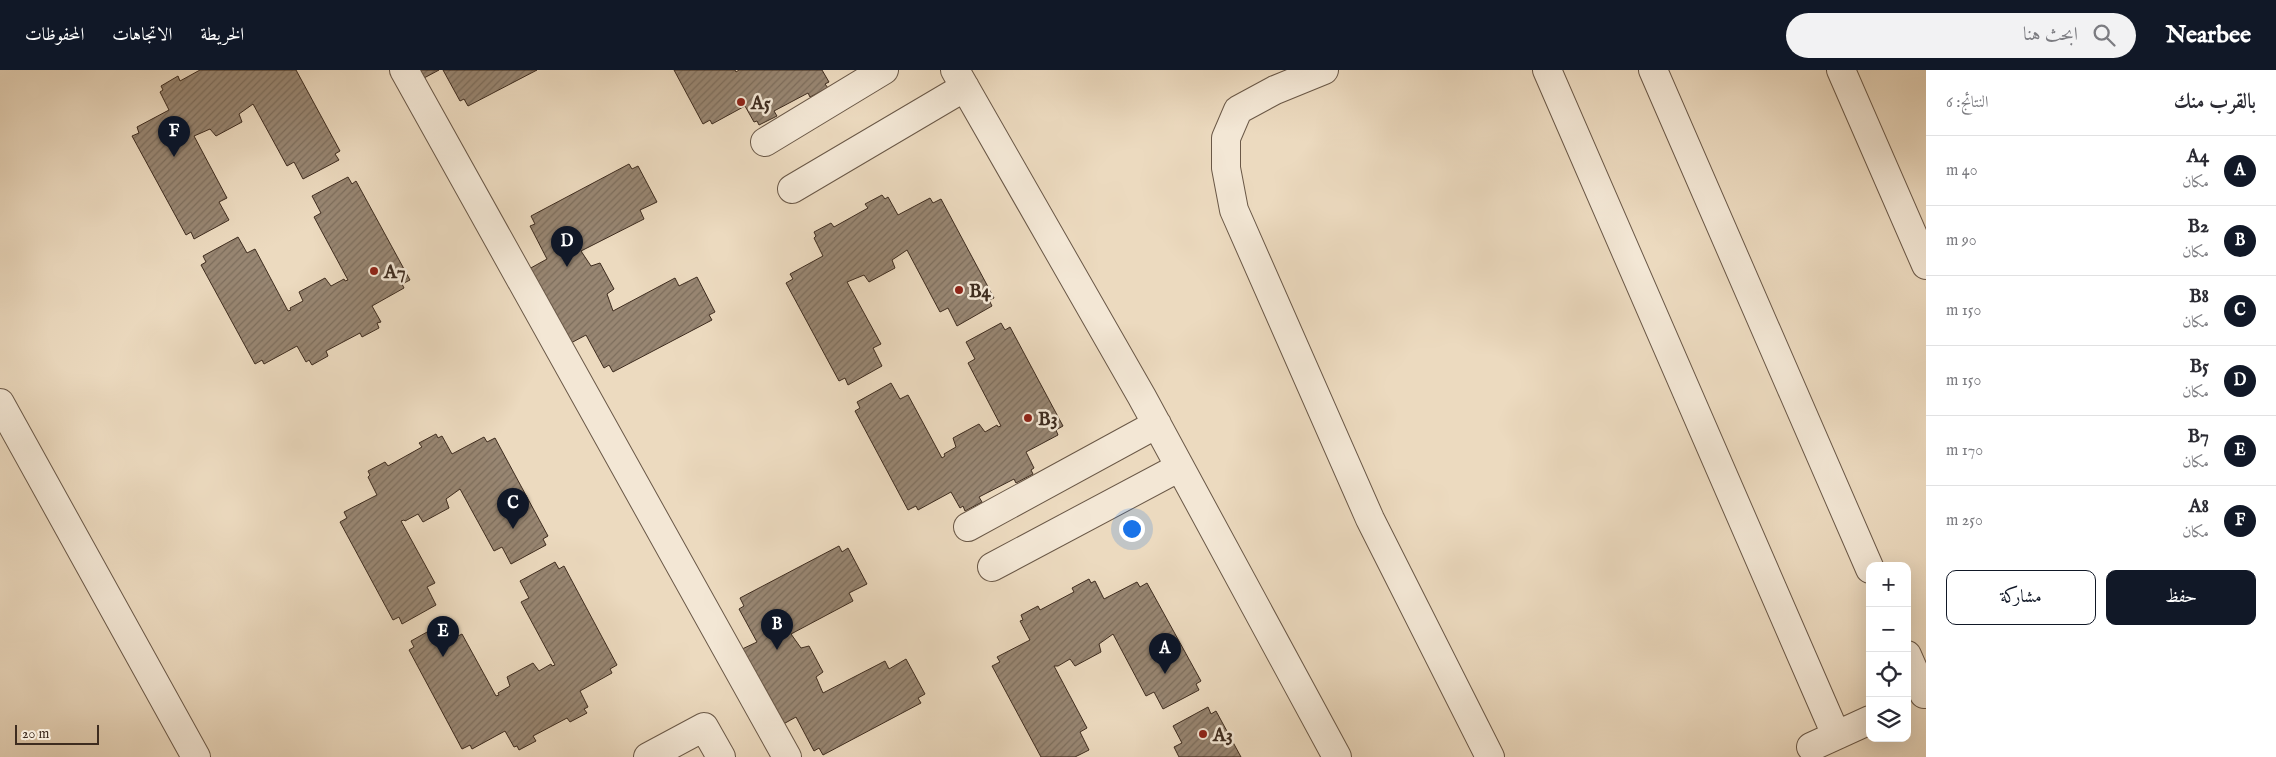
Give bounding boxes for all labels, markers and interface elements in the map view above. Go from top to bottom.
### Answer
search box [1786,13,2136,58]
text: Nearbee [2166,20,2251,51]
icon: search [2090,21,2118,49]
text: ابحث هنا [2023,23,2078,47]
text: المحفوظات [25,24,84,47]
text: الاتجاهات [112,24,172,47]
text: الخريطة [200,24,244,47]
text: بالقرب منك [2174,89,2256,116]
place label: A5 [750,92,771,116]
text: النتائج: 6 [1946,93,1989,113]
marker: A5 [735,96,747,108]
pin: F [158,116,190,157]
text: A4 [2187,145,2209,169]
text: 40 m [1946,161,1978,181]
text: A [2235,161,2245,181]
text: مكان [2182,173,2209,193]
text: B2 [2188,215,2209,239]
pin: D [551,226,583,267]
text: 90 m [1946,231,1977,251]
text: B [2235,231,2245,251]
text: مكان [2182,243,2209,263]
place label: A7 [383,261,406,285]
marker: A7 [368,265,380,277]
place label: B4 [969,280,992,304]
marker: B4 [953,284,965,296]
text: B8 [2189,285,2209,309]
text: 150 m [1946,301,1981,321]
text: C [2234,301,2246,321]
text: مكان [2182,313,2209,333]
text: B5 [2190,355,2209,379]
text: 150 m [1946,371,1981,391]
text: D [2234,371,2246,391]
text: مكان [2182,383,2209,403]
place label: B3 [1038,408,1058,432]
marker: B3 [1022,412,1034,424]
text: B7 [2188,425,2209,449]
text: 170 m [1946,441,1983,461]
text: E [2234,441,2246,461]
text: مكان [2182,453,2209,473]
pin: C [497,488,529,529]
text: A8 [2189,495,2209,519]
text: 250 m [1946,511,1983,531]
text: F [2235,511,2245,531]
your location [1119,516,1145,542]
text: مكان [2182,523,2209,543]
map controls [1866,562,1911,742]
button: + [1866,562,1911,607]
button: مشاركة [1946,570,2096,625]
button: حفظ [2106,570,2256,625]
button: − [1866,607,1911,652]
pin: B [761,609,793,650]
pin: E [427,616,459,657]
pin: A [1149,633,1181,674]
button: locate [1866,652,1911,697]
button: layers [1866,697,1911,742]
scale bar [15,722,99,745]
place label: A3 [1212,724,1233,748]
text: 20 m [22,725,49,743]
marker: A3 [1197,728,1209,740]

